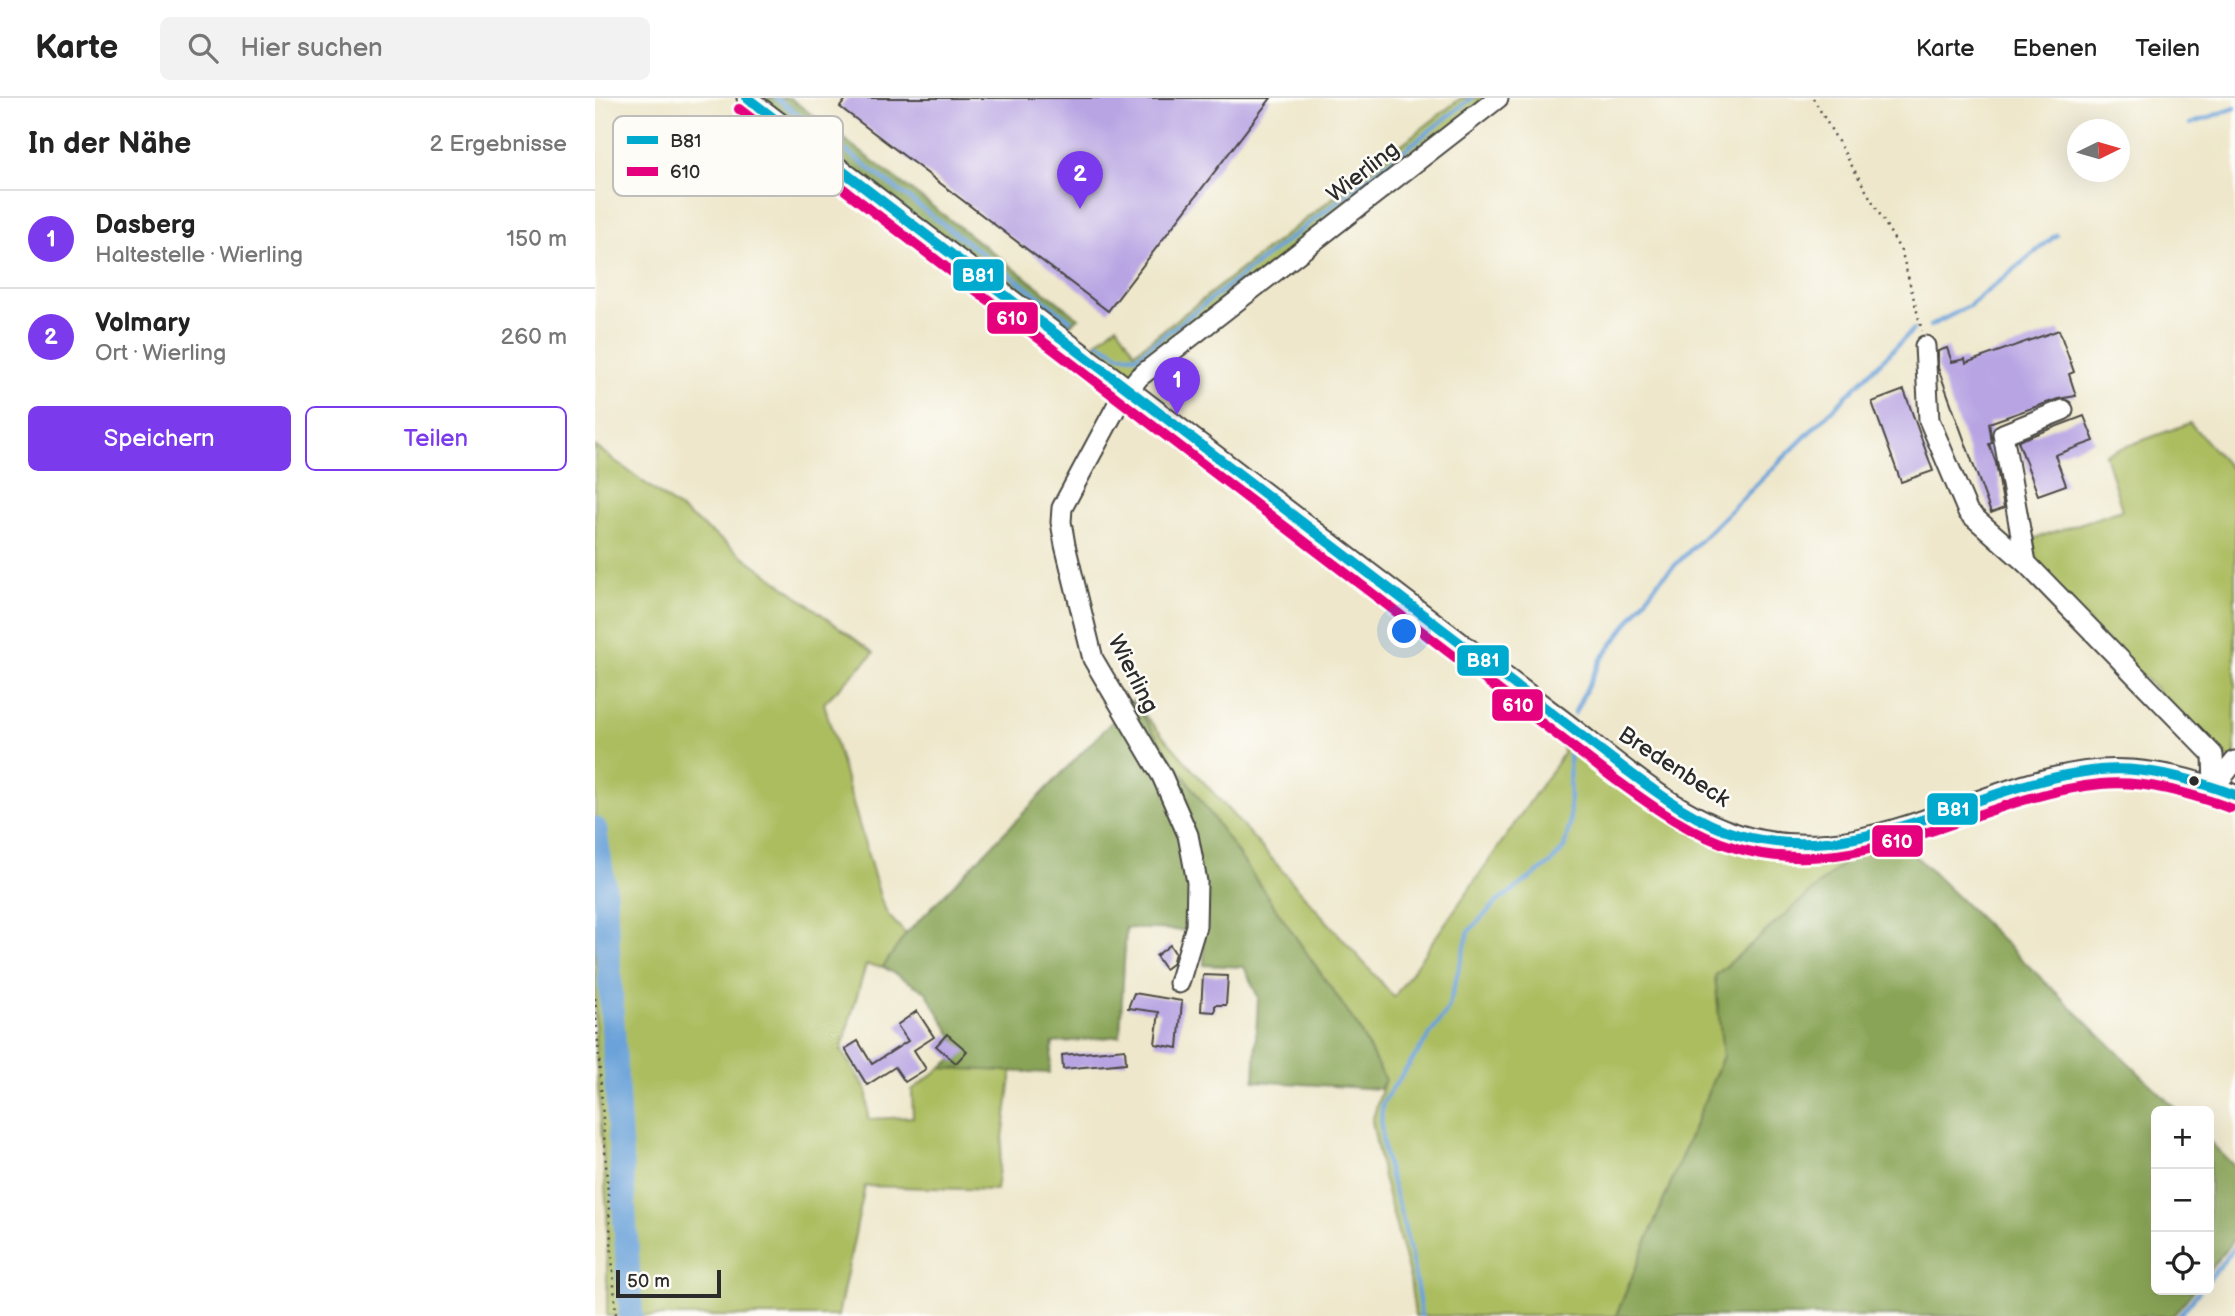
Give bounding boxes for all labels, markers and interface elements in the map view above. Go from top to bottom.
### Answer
search box [160,17,650,80]
text: Karte [35,28,118,68]
icon: search [184,29,222,67]
text: Hier suchen [240,33,383,64]
text: Karte [1916,34,1974,63]
text: Ebenen [2012,34,2097,63]
text: Teilen [2135,34,2200,63]
legend [613,116,843,196]
north arrow [2067,119,2130,182]
text: In der Nähe [28,126,191,162]
text: 2 Ergebnisse [430,130,567,158]
text: B81 [670,130,701,153]
street label: Wierling [1321,135,1405,209]
pin: 2 [1057,151,1103,209]
text: 610 [670,161,700,184]
text: Dasberg [95,210,196,241]
text: 1 [46,225,56,253]
text: 150 m [506,225,567,253]
text: Haltestelle · Wierling [95,241,303,269]
line badge: B81 [952,258,1005,292]
text: B81 [962,265,994,288]
line badge: 610 [986,301,1039,335]
text: Volmary [95,308,190,339]
text: 610 [996,308,1028,331]
text: 2 [44,323,58,351]
text: 260 m [501,323,567,351]
text: Ort · Wierling [95,339,226,367]
pin: 1 [1154,357,1200,415]
button: Speichern [28,406,291,471]
button: Teilen [305,406,567,471]
your location [1387,614,1421,648]
street label: Wierling [1101,630,1165,718]
line badge: B81 [1456,644,1510,677]
text: B81 [1467,650,1499,673]
line badge: 610 [1491,688,1544,722]
text: 610 [1502,695,1534,718]
street label: Bredenbeck [1613,721,1736,814]
unlabelled marker [2187,774,2201,788]
line badge: B81 [1926,792,1979,826]
text: B81 [1937,799,1969,822]
line badge: 610 [1871,824,1924,858]
text: 610 [1881,831,1913,854]
map controls [2151,1106,2214,1295]
button: + [2151,1106,2214,1169]
button: − [2151,1169,2214,1232]
button: locate [2151,1232,2214,1295]
scale bar [616,1267,721,1299]
text: 50 m [627,1270,670,1293]

